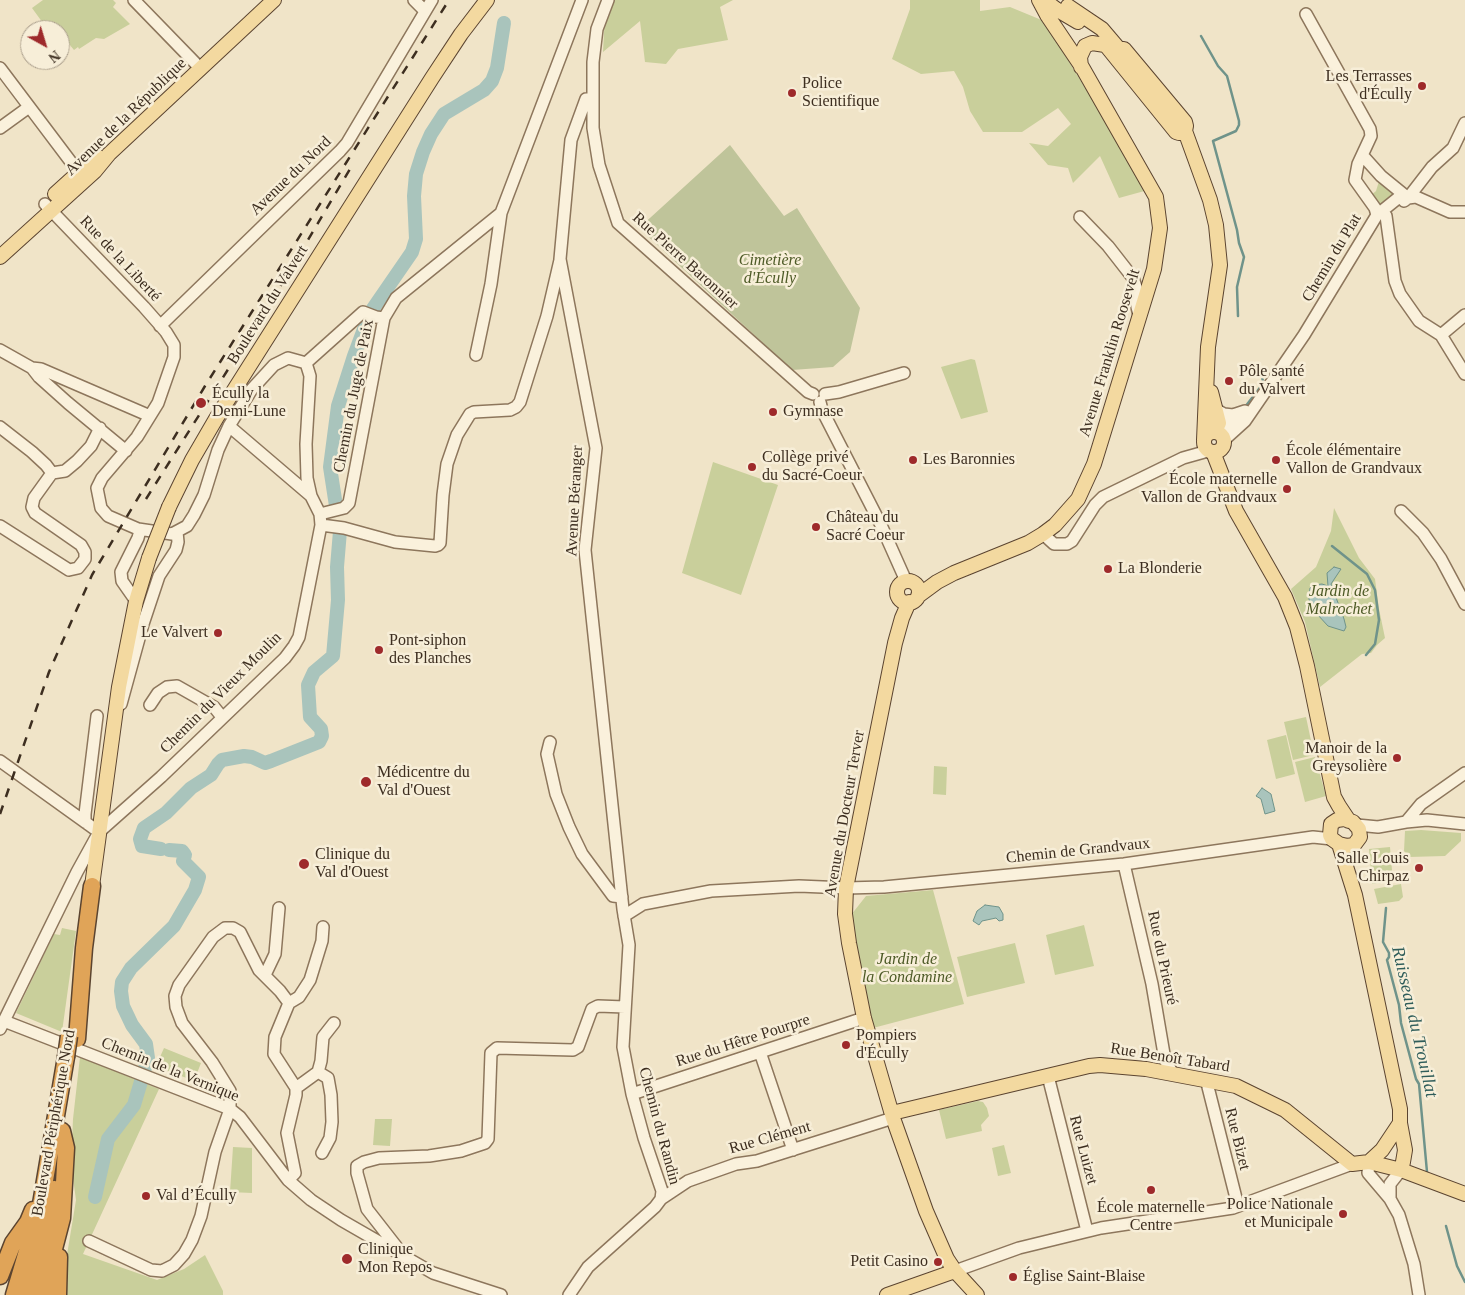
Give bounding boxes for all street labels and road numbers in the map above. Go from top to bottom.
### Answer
street label: Avenue de la République [61,54,191,180]
street label: Avenue du Nord [246,132,336,220]
street label: Rue Pierre Baronnier [628,208,742,314]
street label: Chemin du Plat [1298,210,1366,306]
street label: Rue de la Liberté [75,212,165,306]
street label: Boulevard du Valvert [224,242,312,368]
street label: Avenue Franklin Roosevelt [1075,267,1145,439]
street label: Chemin du Juge de Paix [330,318,378,474]
street label: Avenue Béranger [563,445,587,557]
street label: Chemin du Vieux Moulin [156,628,286,758]
street label: Avenue du Docteur Terver [821,729,869,899]
street label: Chemin de Grandvaux [1005,834,1151,868]
street label: Rue du Prieuré [1143,909,1181,1007]
street label: Rue du Hêtre Pourpre [673,1010,813,1072]
street label: Boulevard Périphérique Nord [28,1028,80,1218]
street label: Chemin de la Vernique [98,1034,242,1106]
street label: Rue Benoît Tabard [1109,1039,1231,1077]
street label: Chemin du Randin [634,1065,684,1187]
street label: Rue Bizet [1220,1106,1254,1172]
street label: Rue Luizet [1065,1113,1101,1187]
street label: Rue Clément [727,1117,813,1159]

